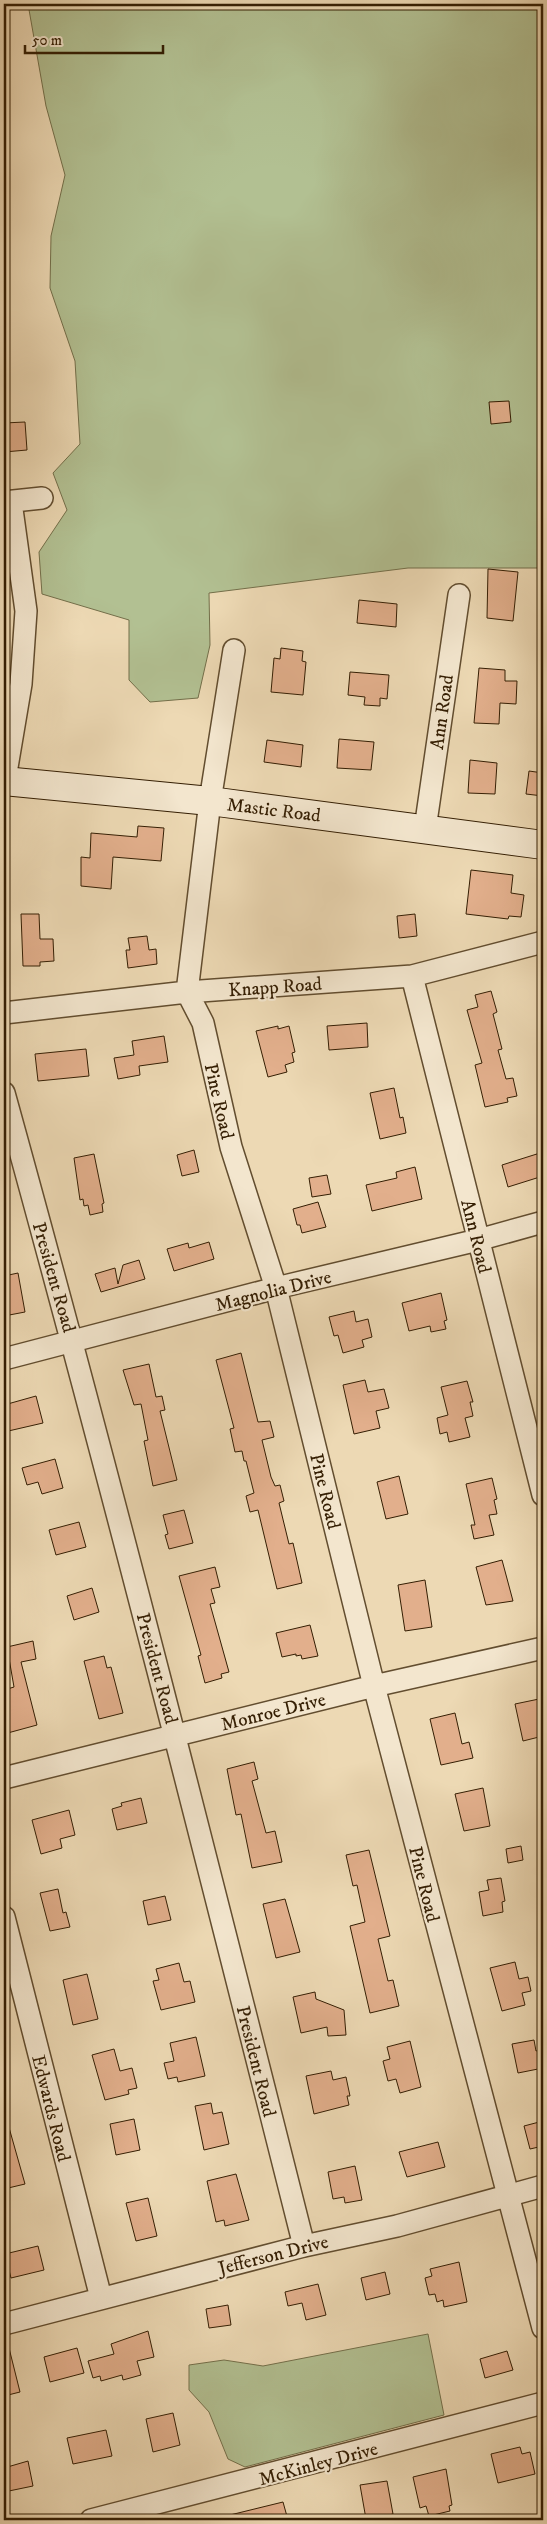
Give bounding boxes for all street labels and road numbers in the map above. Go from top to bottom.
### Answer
street label: Ann Road [426,673,459,751]
street label: Mastic Road [226,793,323,828]
street label: Knapp Road [227,973,323,1002]
street label: Pine Road [199,1061,239,1142]
street label: Ann Road [455,1197,496,1276]
street label: President Road [27,1220,80,1336]
street label: Magnolia Drive [213,1266,334,1317]
street label: Pine Road [304,1451,345,1532]
street label: President Road [131,1610,183,1727]
street label: Monroe Drive [219,1688,328,1737]
street label: Pine Road [403,1844,444,1925]
street label: President Road [231,2003,281,2120]
street label: Edwards Road [26,2053,75,2165]
street label: Jefferson Drive [214,2231,331,2281]
street label: McKinley Drive [256,2437,381,2491]

